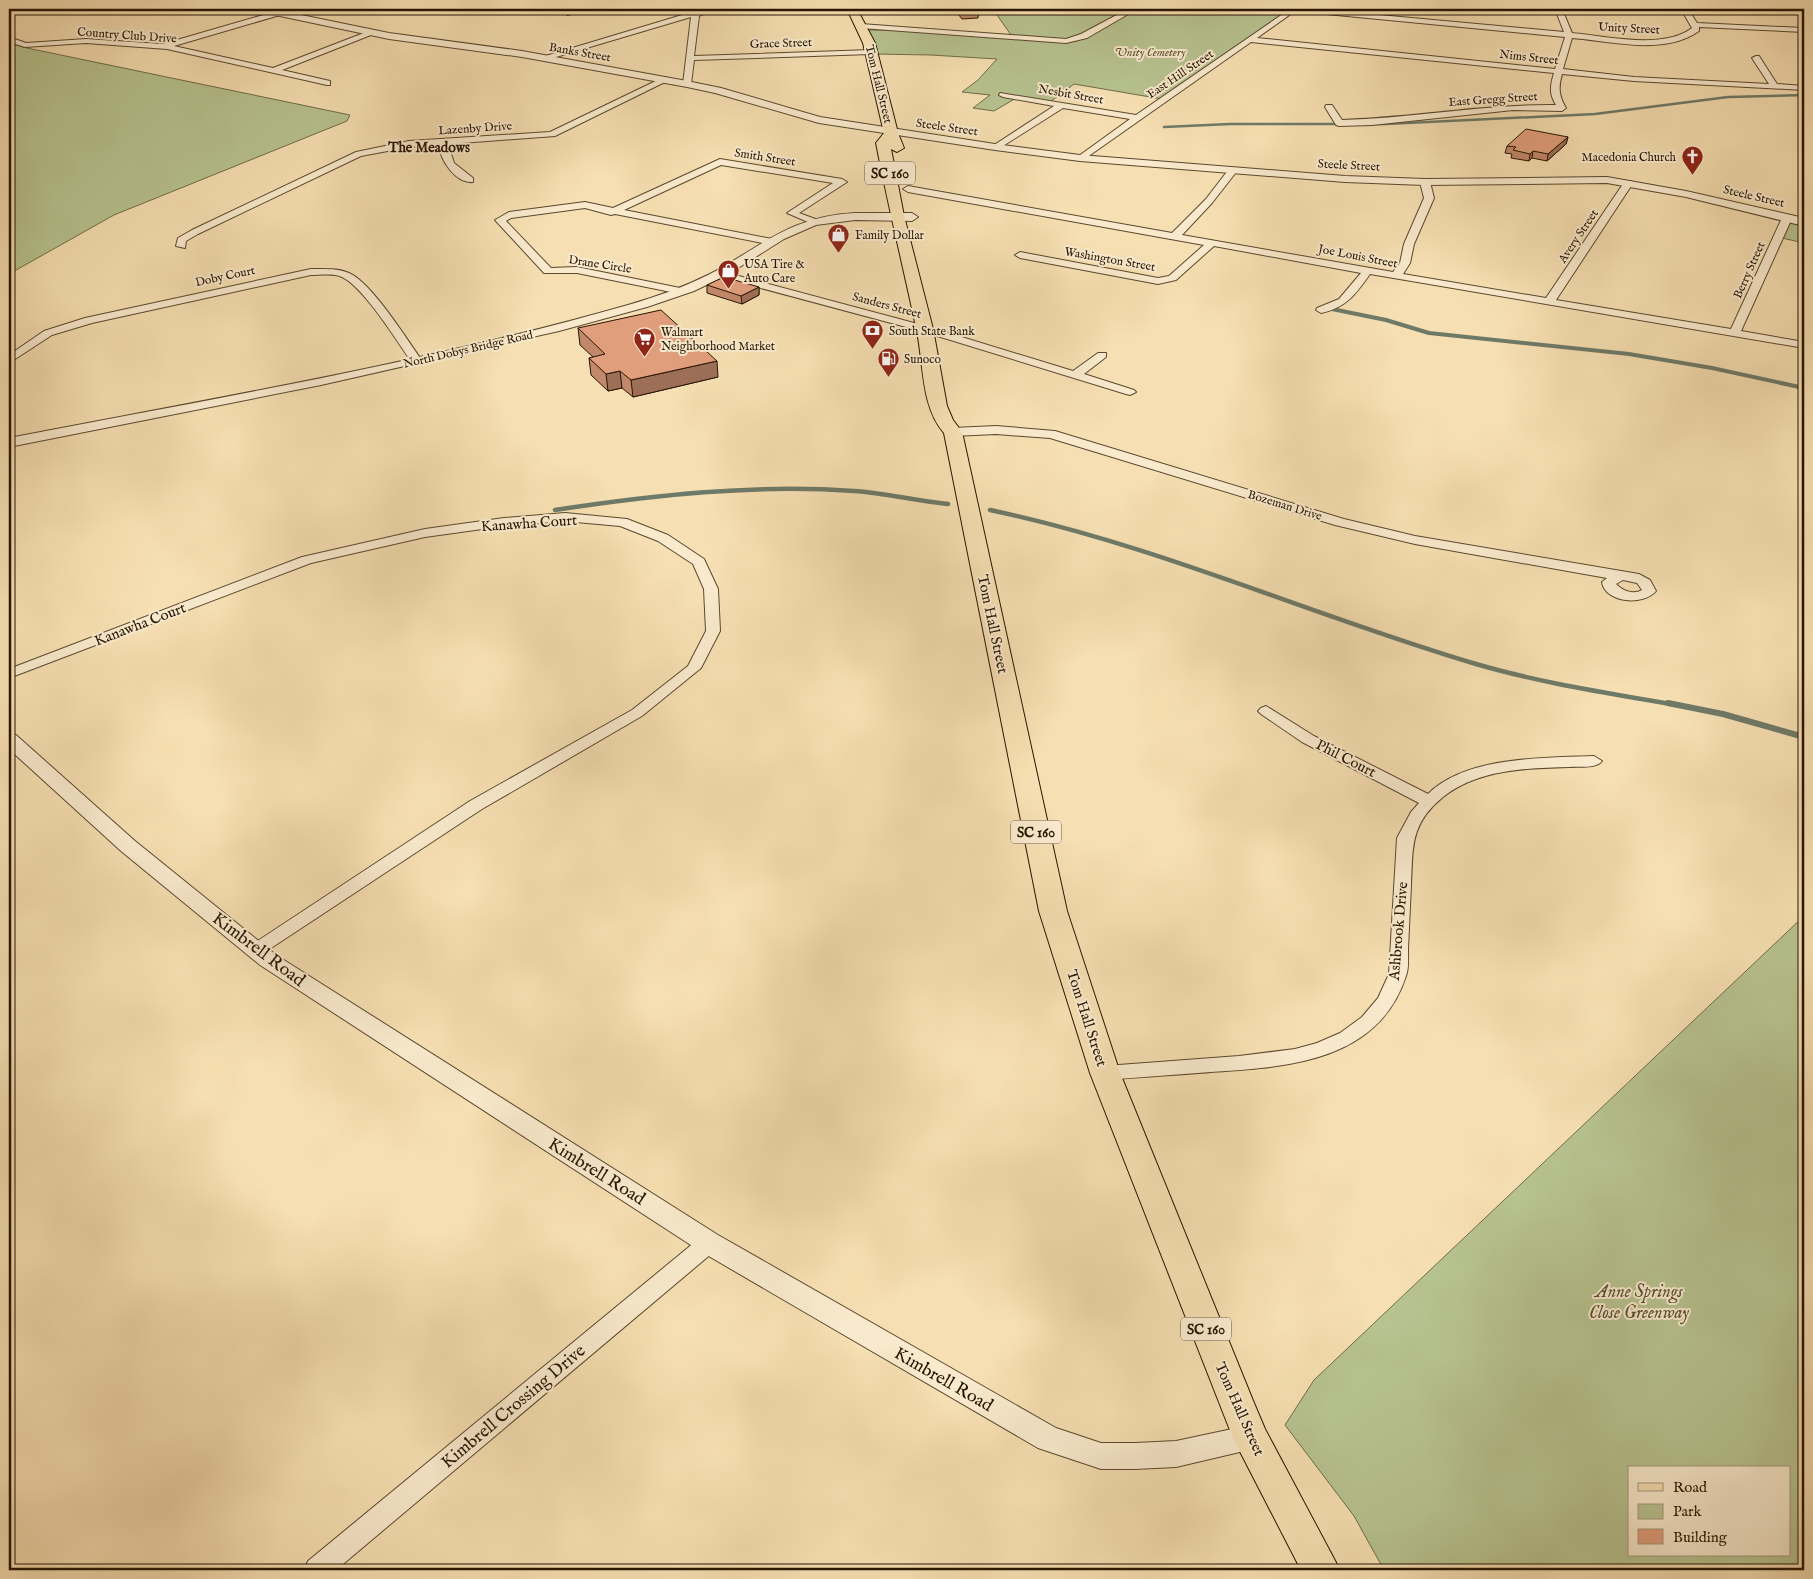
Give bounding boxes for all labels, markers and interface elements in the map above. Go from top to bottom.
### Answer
street label: Unity Street [1598,19,1660,38]
street label: Country Club Drive [77,25,178,46]
street label: Grace Street [750,35,812,52]
street label: Banks Street [548,40,612,65]
street label: Tom Hall Street [861,43,896,125]
park label: Unity Cemetery [1115,45,1186,60]
street label: East Hill Street [1144,47,1216,102]
street label: Nims Street [1499,47,1559,68]
street label: Nesbit Street [1037,81,1105,108]
street label: East Gregg Street [1448,89,1538,110]
street label: Steele Street [915,116,979,139]
street label: Lazenby Drive [438,118,513,139]
district label: The Meadows [387,139,470,157]
street label: Smith Street [733,145,796,170]
church icon: Macedonia Church [1680,145,1704,176]
place label: Macedonia Church [1582,150,1677,165]
street label: Steele Street [1317,156,1381,175]
road number: SC 160 [865,162,915,184]
street label: Steele Street [1722,182,1786,211]
street label: Avery Street [1554,207,1602,267]
shop icon: Family Dollar [827,223,851,254]
place label: Family Dollar [855,228,925,243]
street label: Berry Street [1730,239,1769,301]
street label: Joe Louis Street [1315,241,1399,272]
street label: Washington Street [1063,244,1157,275]
street label: Drane Circle [567,252,633,277]
place label: USA Tire & Auto Care [743,257,804,286]
shop icon: USA Tire & Auto Care [716,259,740,290]
street label: Doby Court [194,263,256,290]
street label: Sanders Street [851,289,923,322]
bank icon: South State Bank [861,319,885,350]
place label: South State Bank [889,324,975,339]
place label: Walmart Neighborhood Market [661,325,775,354]
street label: North Dobys Bridge Road [402,327,535,372]
supermarket icon: Walmart Neighborhood Market [633,327,657,358]
fuel station icon: Sunoco [876,347,900,378]
place label: Sunoco [904,352,941,367]
street label: Bozeman Drive [1246,487,1324,524]
street label: Kanawha Court [480,511,578,536]
street label: Tom Hall Street [973,573,1012,675]
street label: Kanawha Court [92,598,189,651]
street label: Phil Court [1312,735,1379,782]
road number: SC 160 [1011,820,1061,844]
street label: Ashbrook Drive [1385,881,1412,982]
street label: Kimbrell Road [207,908,309,993]
street label: Tom Hall Street [1062,967,1111,1069]
street label: Kimbrell Road [543,1133,650,1212]
park label: Anne Springs Close Greenway [1589,1281,1689,1325]
road number: SC 160 [1181,1318,1231,1340]
street label: Kimbrell Crossing Drive [437,1340,591,1474]
street label: Kimbrell Road [890,1343,997,1418]
street label: Tom Hall Street [1210,1359,1269,1459]
legend [1628,1466,1790,1556]
text: Road [1673,1478,1708,1497]
text: Park [1673,1502,1703,1521]
text: Building [1673,1528,1728,1547]

